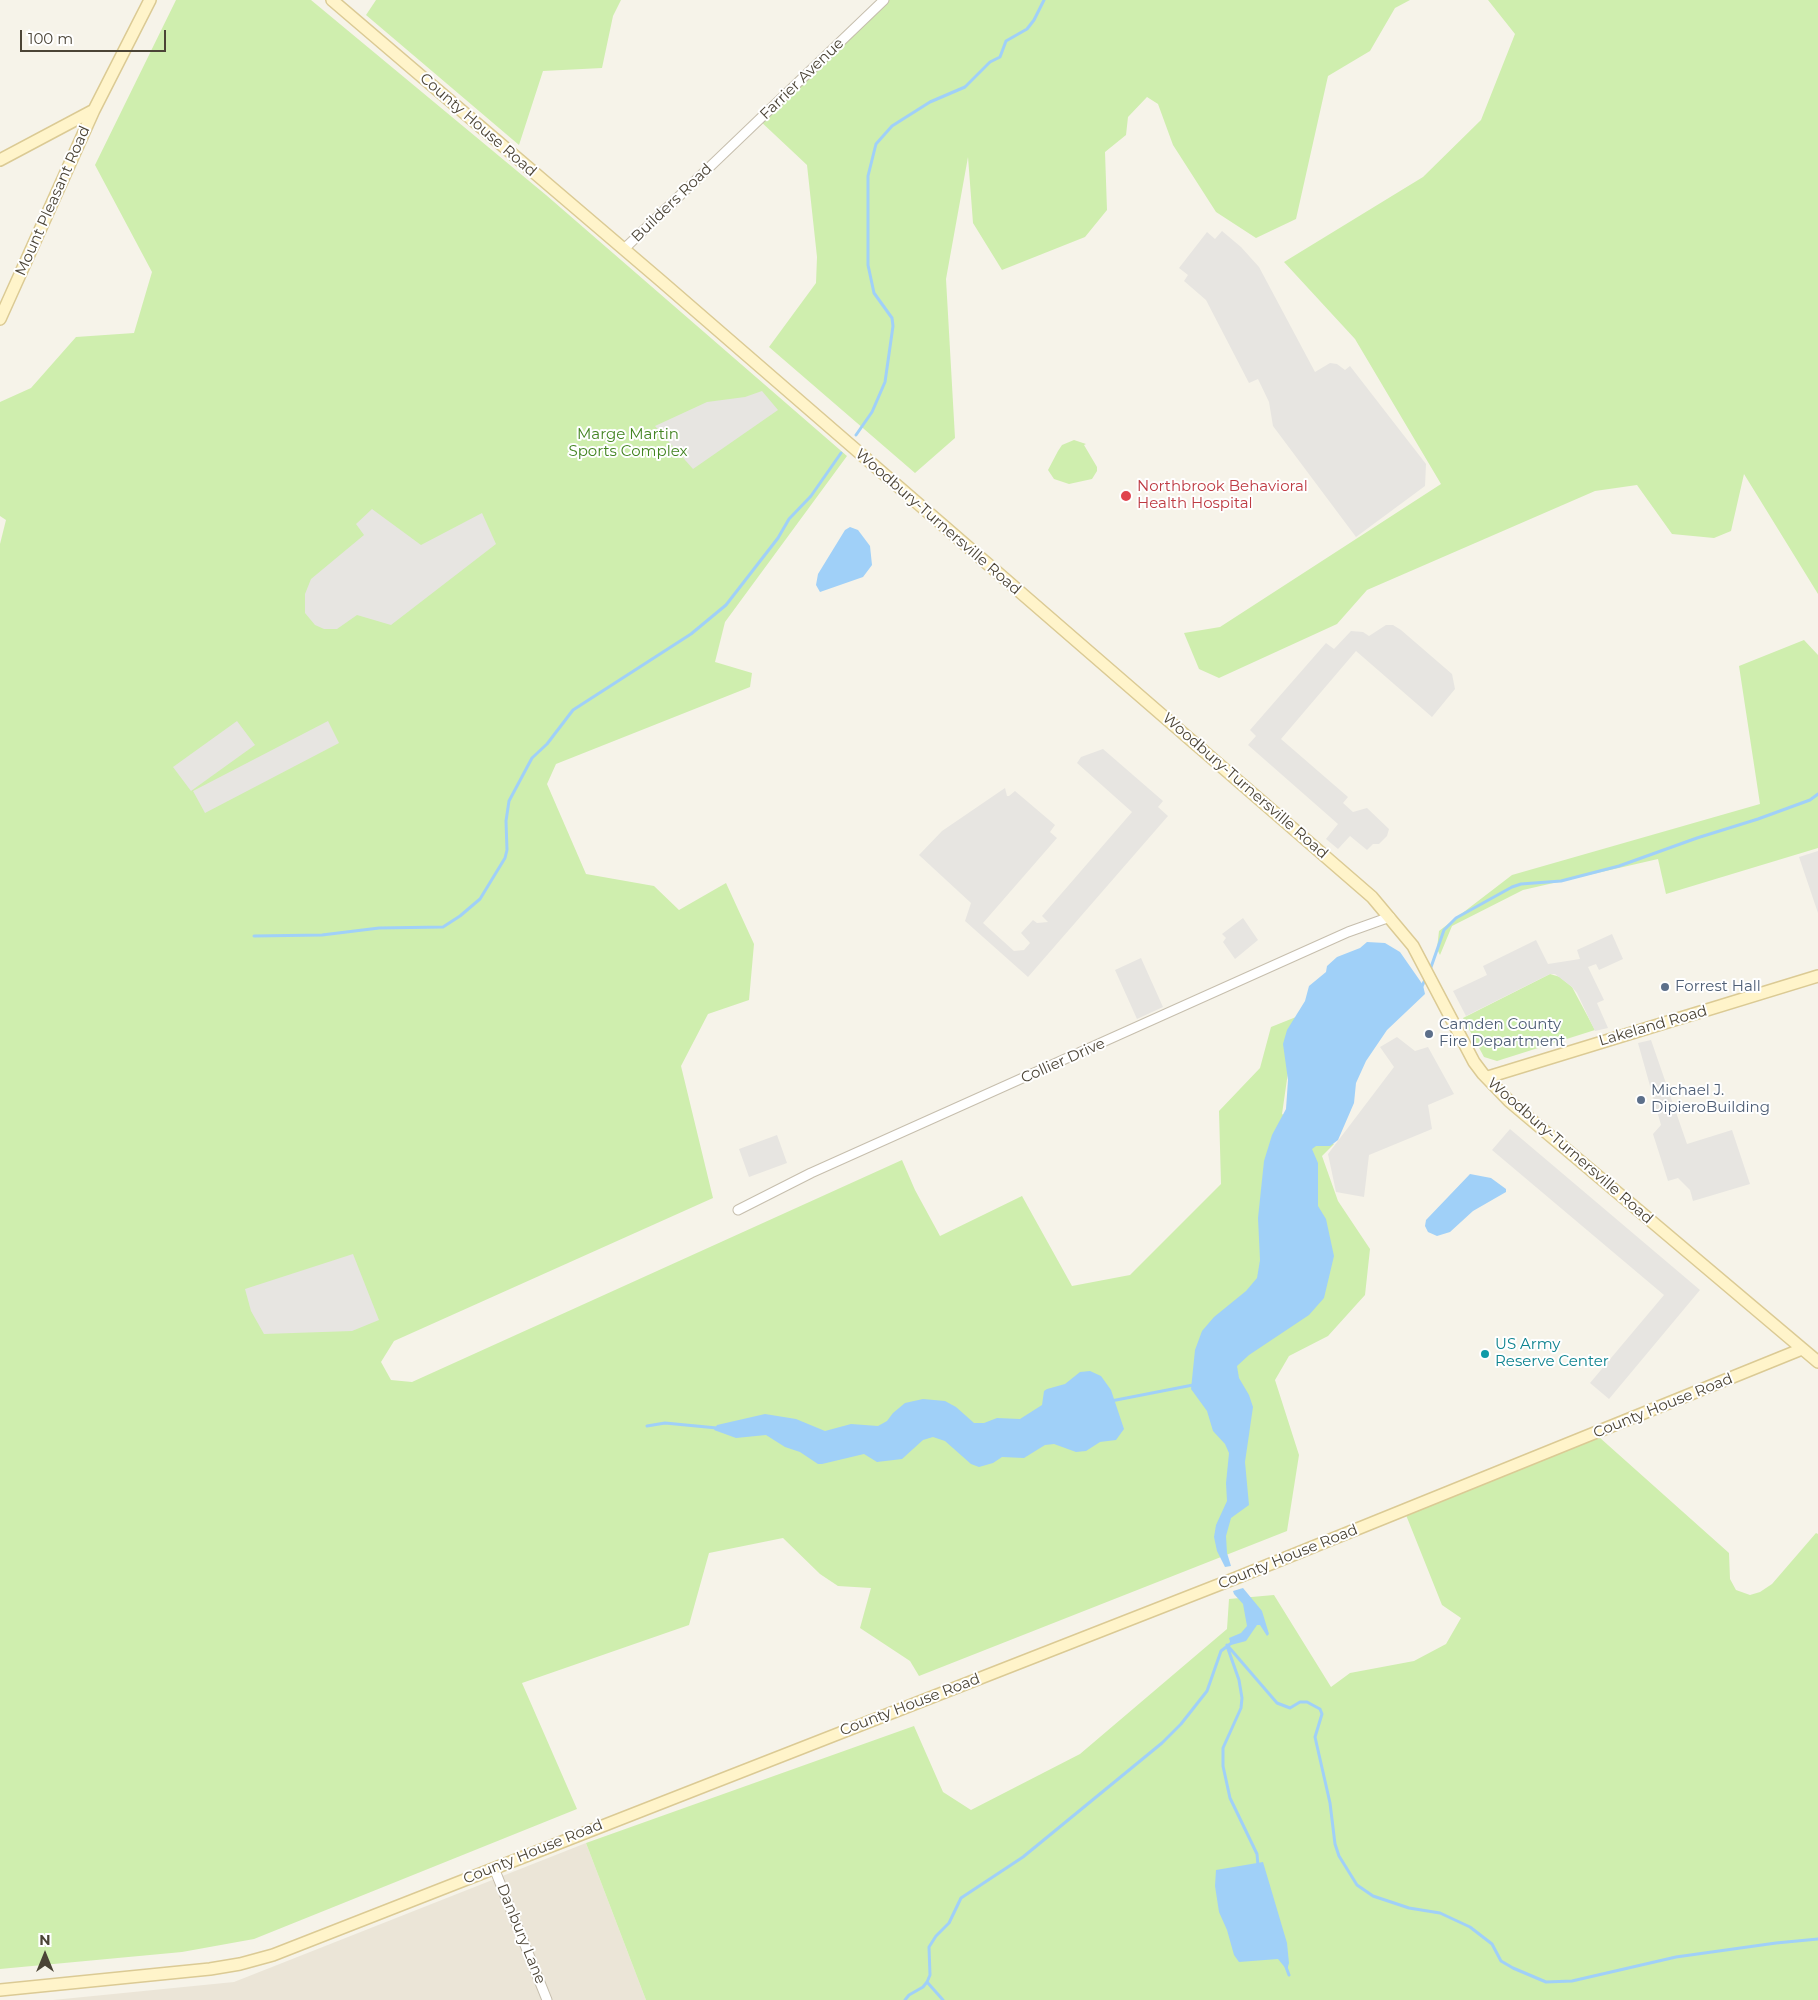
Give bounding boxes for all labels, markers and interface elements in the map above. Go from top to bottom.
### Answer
scale bar [22,20,169,52]
text: 100 m [28,29,73,48]
street label: Farrier Avenue [756,35,848,123]
street label: County House Road [416,69,540,181]
street label: Mount Pleasant Road [12,123,94,279]
street label: Builders Road [628,160,716,246]
park label: Marge Martin Sports Complex [568,426,688,461]
street label: Woodbury-Turnersville Road [852,445,1024,599]
place label: Northbrook Behavioral Health Hospital [1137,478,1308,513]
marker: Northbrook Behavioral Health Hospital [1119,489,1133,503]
street label: Woodbury-Turnersville Road [1159,709,1331,863]
place label: Forrest Hall [1675,978,1761,996]
marker: Forrest Hall [1659,981,1671,993]
street label: Lakeland Road [1597,1002,1709,1050]
place label: Camden County Fire Department [1439,1016,1565,1051]
marker: Camden County Fire Department [1423,1028,1435,1040]
street label: Collier Drive [1018,1034,1108,1088]
street label: Woodbury-Turnersville Road [1484,1074,1656,1228]
place label: Michael J. DipieroBuilding [1651,1082,1770,1117]
marker: Michael J. DipieroBuilding [1635,1094,1647,1106]
place label: US Army Reserve Center [1495,1336,1609,1371]
marker: US Army Reserve Center [1479,1348,1491,1360]
street label: County House Road [1591,1370,1735,1442]
street label: County House Road [1216,1521,1360,1593]
street label: County House Road [837,1670,983,1740]
street label: County House Road [461,1816,605,1888]
street label: Danbury Lane [493,1881,549,1987]
north arrow [20,1930,70,1980]
text: N [39,1931,51,1949]

